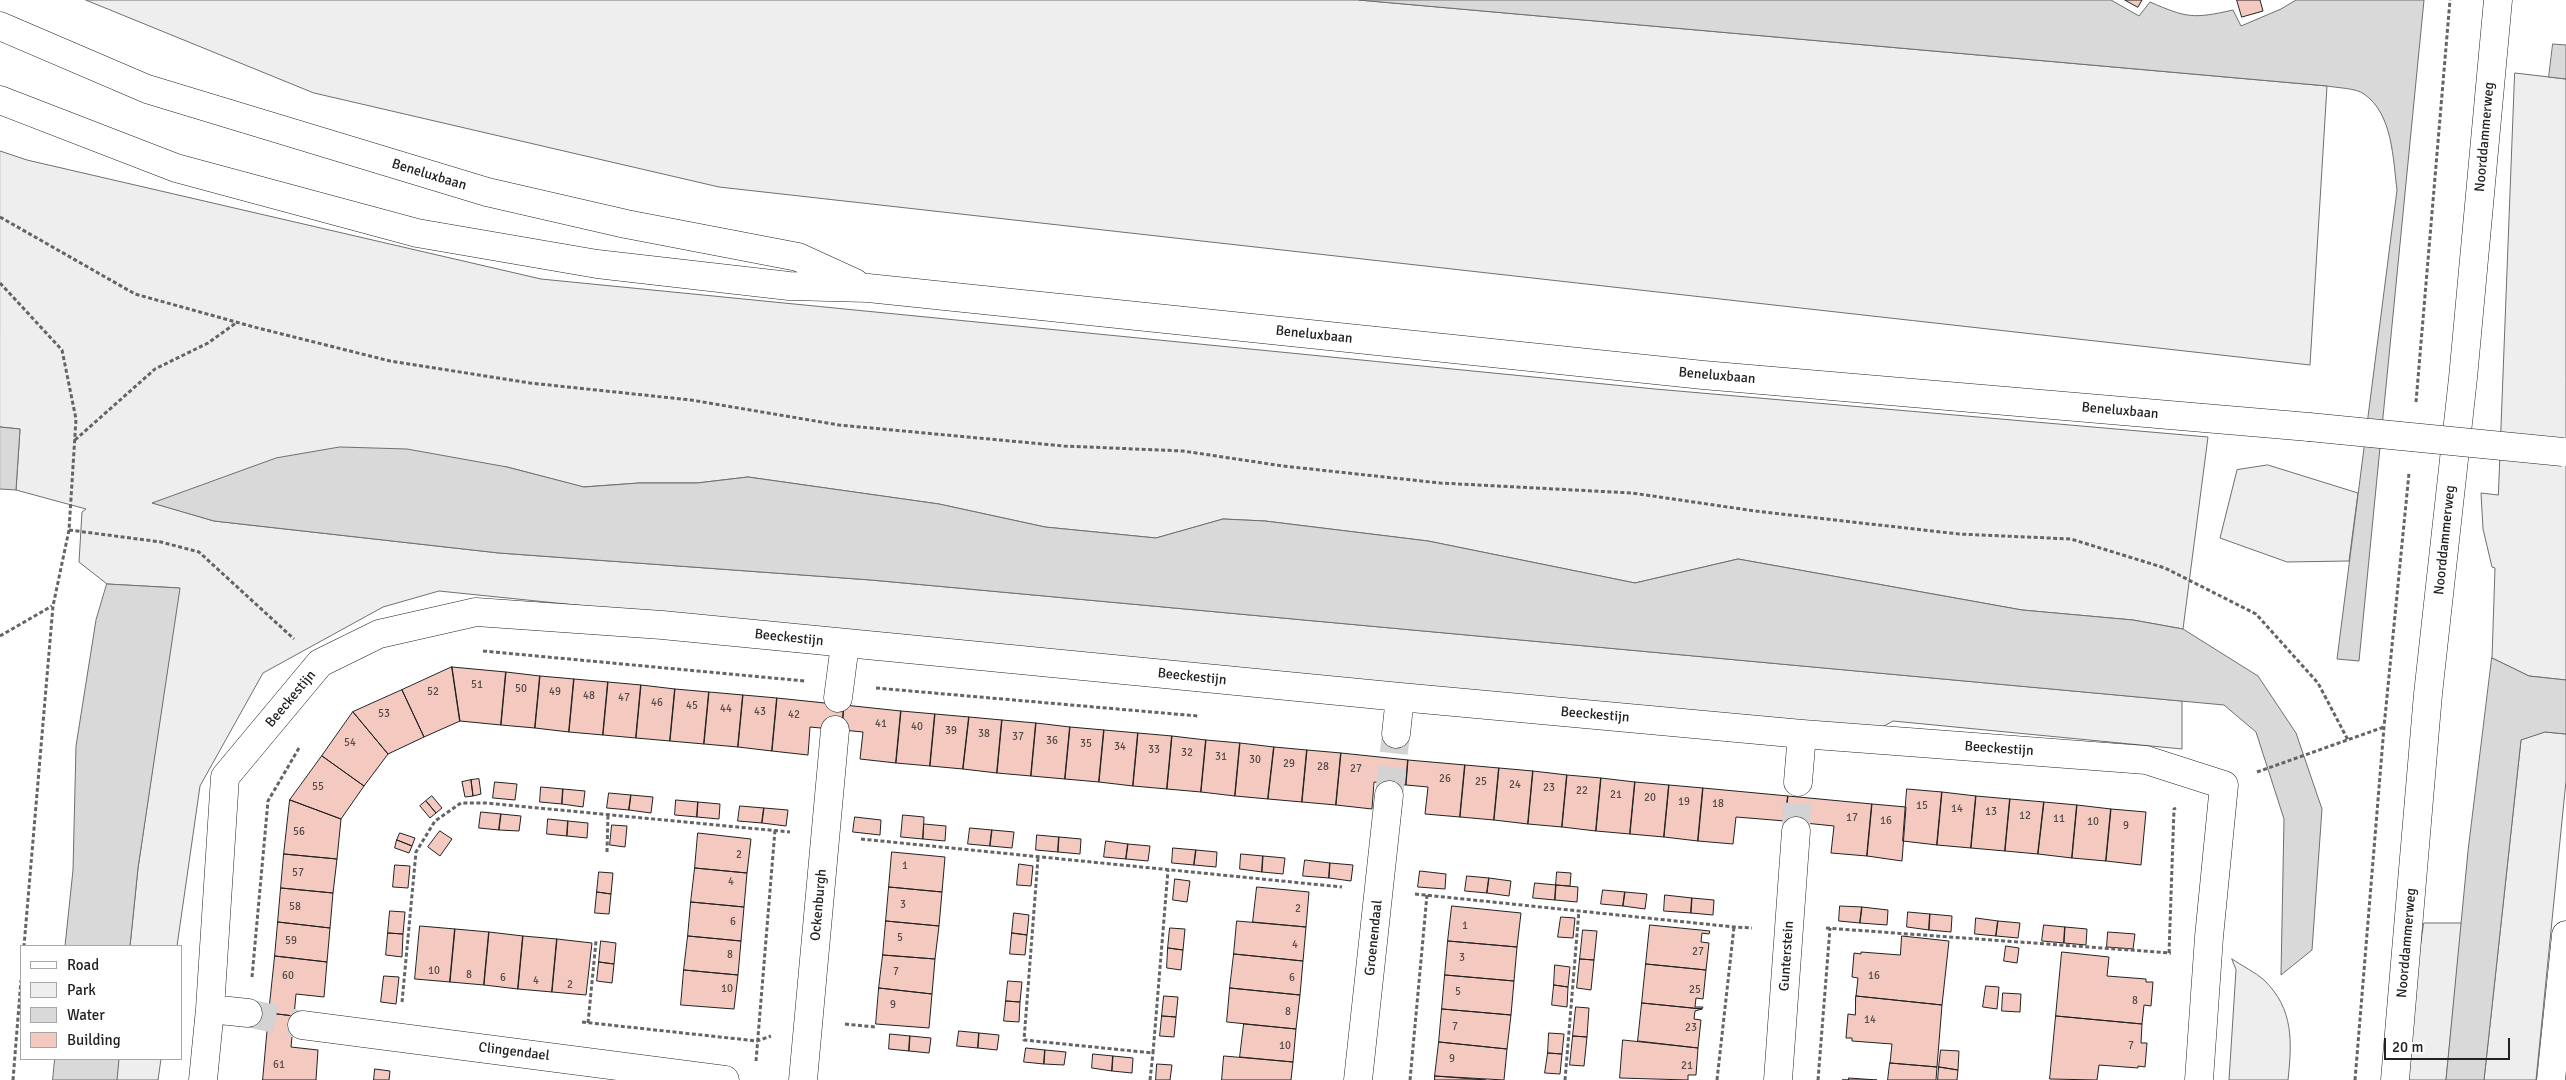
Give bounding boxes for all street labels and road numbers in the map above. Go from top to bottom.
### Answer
street label: Noorddammerweg [2472,81,2498,193]
street label: Beneluxbaan [390,156,468,194]
street label: Beneluxbaan [1275,323,1353,347]
street label: Beneluxbaan [1678,364,1756,388]
street label: Beneluxbaan [2081,399,2159,423]
street label: Noorddammerweg [2431,484,2459,596]
street label: Beeckestijn [754,626,824,650]
street label: Beeckestijn [1157,665,1227,689]
street label: Beeckestijn [262,667,320,731]
street label: Beeckestijn [1560,704,1630,726]
street label: Beeckestijn [1964,738,2034,760]
street label: Ockenburgh [807,868,831,942]
street label: Noorddammerweg [2394,887,2420,999]
street label: Groenendaal [1362,899,1386,977]
street label: Gunterstein [1776,920,1798,992]
street label: Clingendael [477,1039,551,1065]

